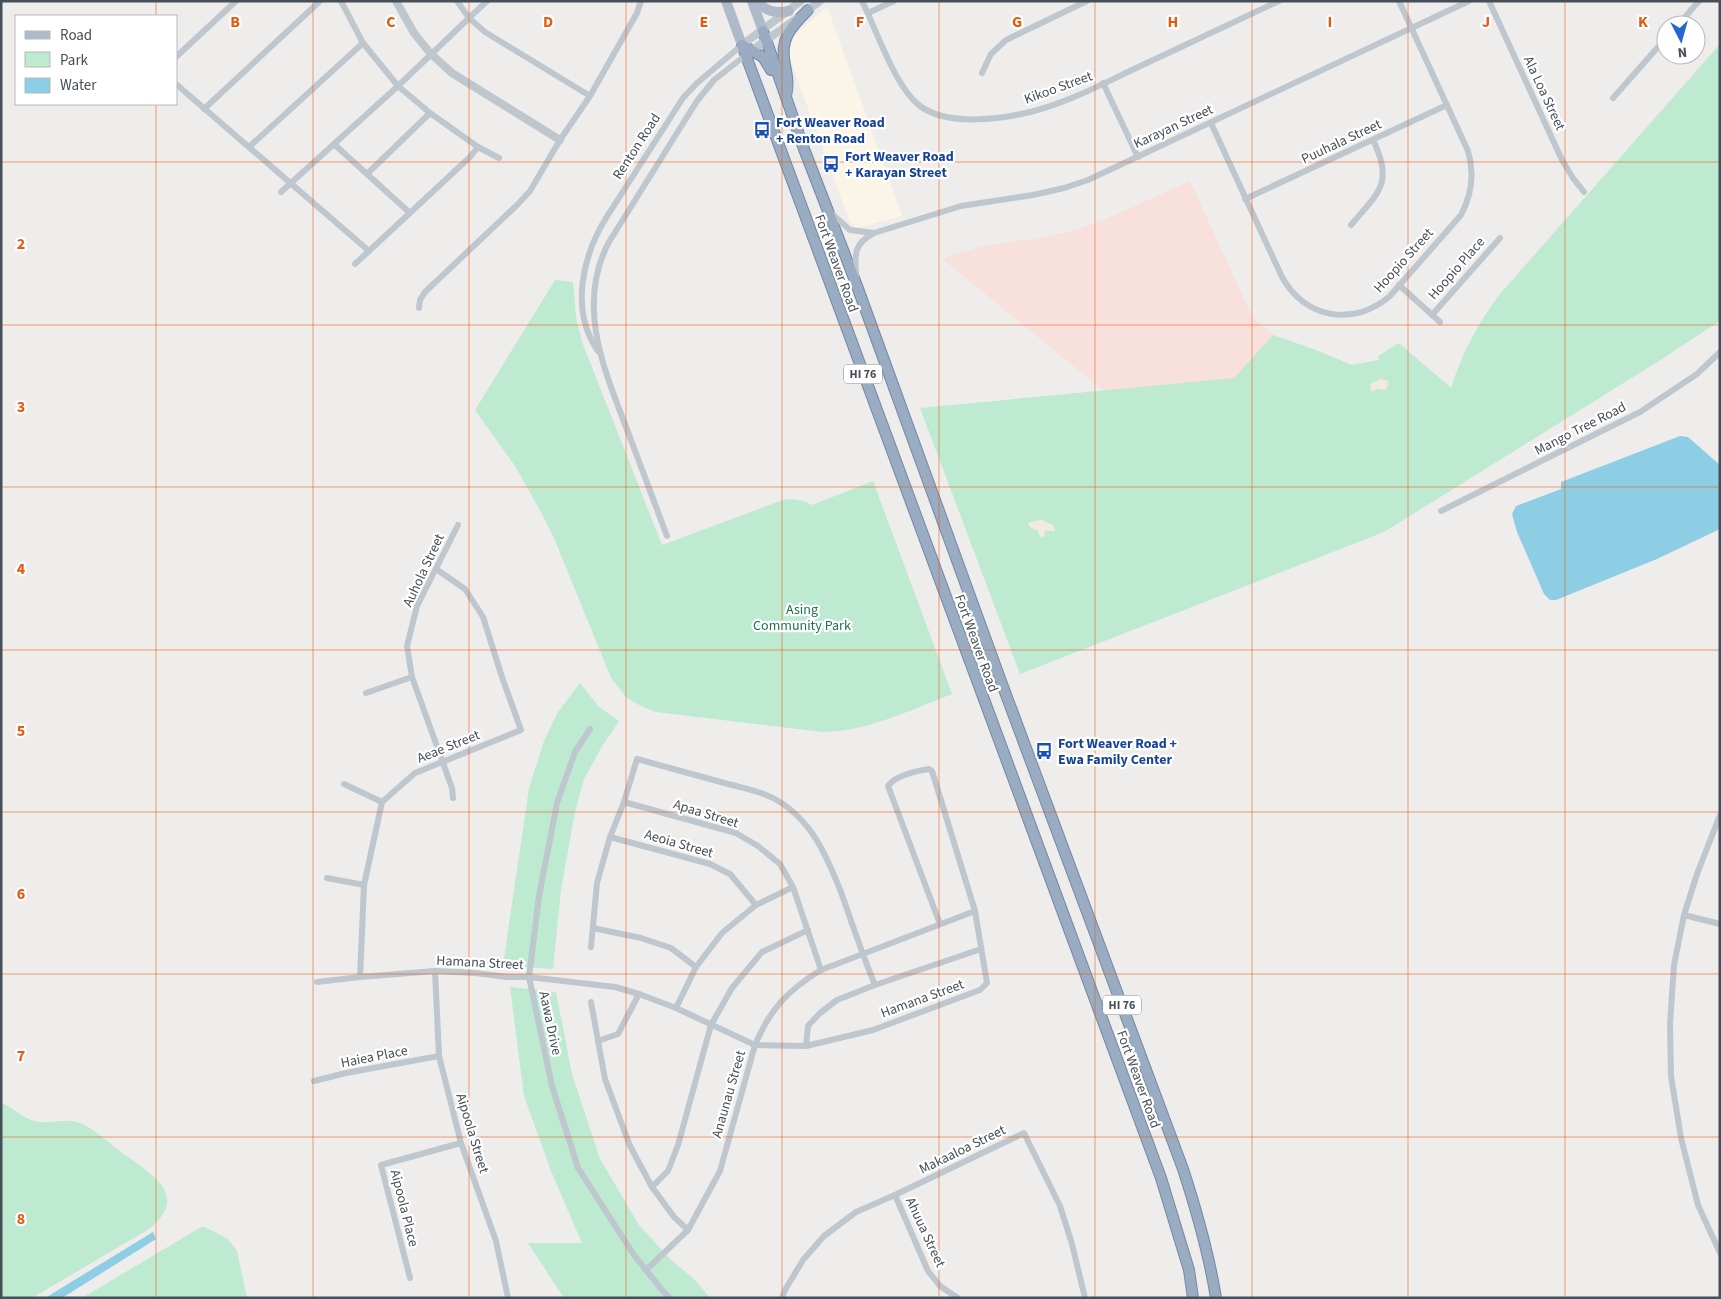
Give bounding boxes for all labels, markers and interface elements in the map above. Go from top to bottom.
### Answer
text: B [230,11,240,33]
text: C [386,11,396,33]
text: D [543,11,553,33]
text: E [700,11,708,33]
text: F [856,11,864,33]
text: G [1012,11,1022,33]
text: H [1168,11,1178,33]
text: I [1328,11,1332,33]
text: J [1482,11,1490,33]
text: K [1638,11,1648,33]
legend [15,15,178,105]
north arrow [1656,15,1706,65]
text: Road [60,25,92,46]
text: N [1677,42,1688,62]
text: Park [60,50,89,71]
street label: Ala Loa Street [1518,53,1570,134]
street label: Kikoo Street [1021,66,1096,110]
text: Water [60,75,97,96]
street label: Karayan Street [1130,100,1217,154]
street label: Renton Road [608,110,666,183]
place label: Fort Weaver Road + Renton Road [776,113,885,149]
street label: Puuhala Street [1298,114,1385,169]
bus stop icon: Fort Weaver Road + Renton Road [752,120,772,140]
place label: Fort Weaver Road + Karayan Street [845,147,954,183]
bus stop icon: Fort Weaver Road + Karayan Street [821,154,841,174]
street label: Fort Weaver Road [809,212,863,315]
street label: Hoopio Street [1369,224,1438,297]
text: 2 [17,233,25,255]
street label: Hoopio Place [1424,233,1490,304]
road number: HI 76 [844,364,882,384]
text: 3 [17,396,25,418]
street label: Mango Tree Road [1531,397,1630,461]
street label: Auhola Street [398,530,450,610]
text: 4 [17,558,26,580]
street label: Fort Weaver Road [949,592,1003,695]
park label: Asing Community Park [753,600,851,636]
text: 5 [17,720,25,742]
street label: Aeae Street [414,725,483,769]
place label: Fort Weaver Road + Ewa Family Center [1058,734,1177,770]
bus stop icon: Fort Weaver Road + Ewa Family Center [1034,741,1054,761]
street label: Apaa Street [671,795,741,833]
street label: Aeoia Street [642,825,716,863]
text: 6 [17,883,25,905]
street label: Hamana Street [436,951,524,975]
street label: Hamana Street [878,974,967,1023]
street label: Aawa Drive [533,989,567,1057]
road number: HI 76 [1103,996,1141,1014]
street label: Fort Weaver Road [1111,1028,1165,1131]
street label: Haiea Place [339,1041,409,1073]
text: 7 [17,1045,25,1067]
street label: Anaunau Street [707,1048,751,1140]
street label: Aipoola Street [450,1091,494,1176]
street label: Makaaloa Street [916,1120,1009,1179]
street label: Aipoola Place [385,1167,423,1249]
street label: Ahuua Street [900,1194,950,1271]
text: 8 [17,1208,25,1230]

